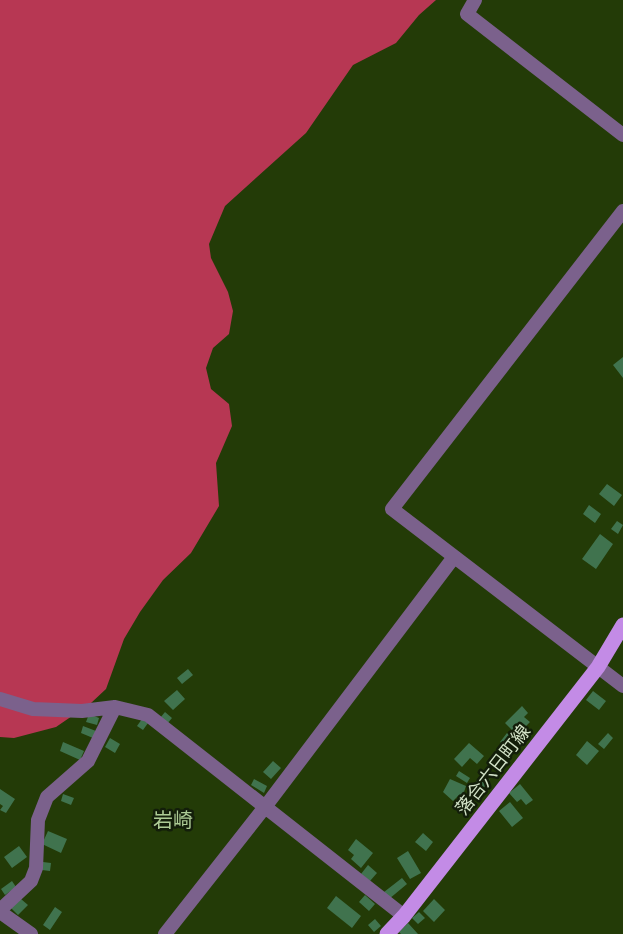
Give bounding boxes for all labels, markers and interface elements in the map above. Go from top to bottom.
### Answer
street label: 落合六日町線 [451,721,534,819]
district label: 岩崎 [153,808,193,832]

